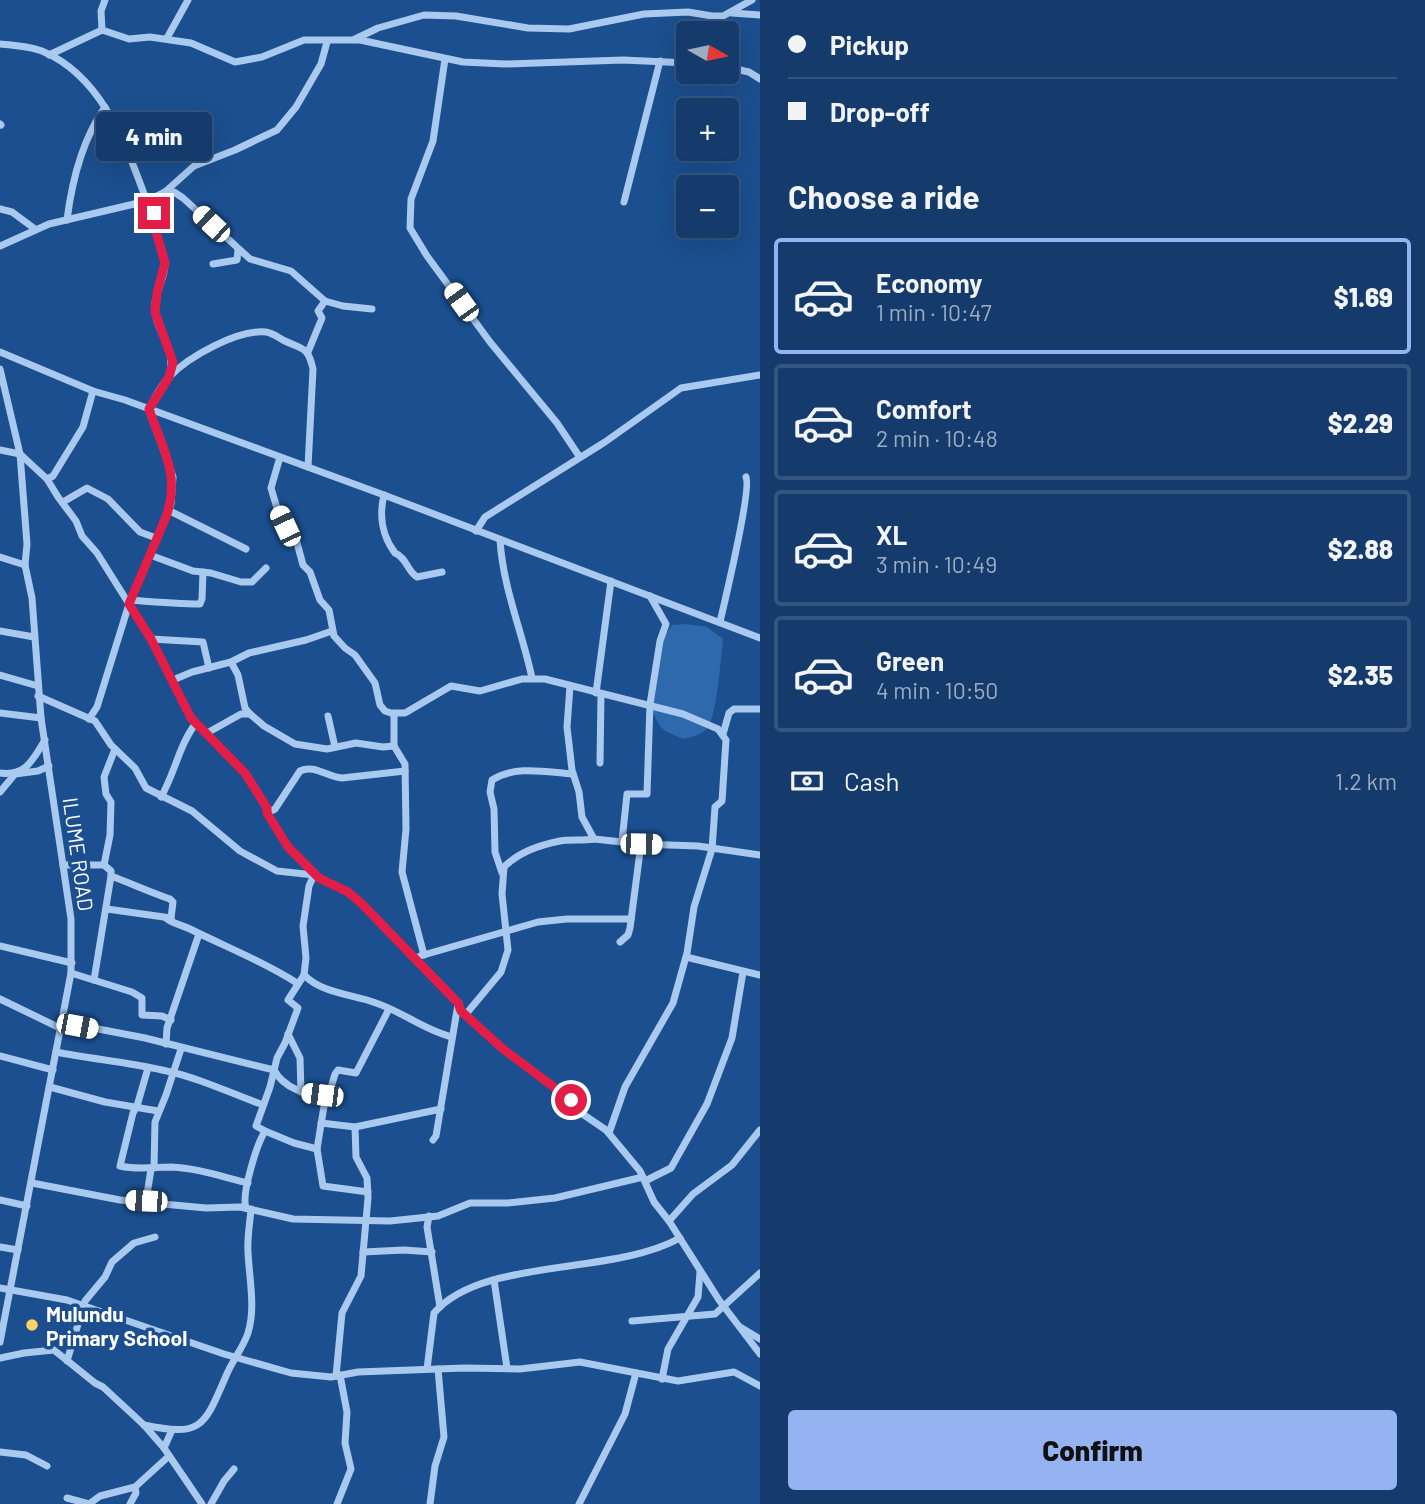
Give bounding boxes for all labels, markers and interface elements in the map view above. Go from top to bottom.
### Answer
north arrow [676,21,738,84]
map controls [676,21,739,238]
text: Pickup [830,29,909,60]
text: Drop-off [830,96,930,127]
button: + [676,98,739,161]
callout: 4 min [96,111,212,160]
text: 4 min [126,122,182,150]
button: − [676,175,739,238]
text: Choose a ride [788,177,980,215]
route end [138,197,170,229]
car [189,202,234,246]
icon: car [792,265,855,328]
text: Economy [876,267,982,298]
car [441,279,482,325]
text: $1.69 [1334,281,1393,312]
text: 1 min · 10:47 [876,298,992,326]
icon: car [792,391,855,454]
text: Comfort [876,393,972,424]
text: $2.29 [1328,407,1393,438]
text: 2 min · 10:48 [876,424,998,452]
car [267,503,304,549]
icon: car [792,517,855,580]
text: XL [876,519,907,550]
text: $2.88 [1328,533,1393,564]
text: 3 min · 10:49 [876,550,997,578]
icon: car [792,643,855,706]
text: Green [876,645,944,676]
text: $2.35 [1328,659,1393,690]
text: 4 min · 10:50 [876,676,998,704]
icon: cash [788,762,826,800]
text: Cash [844,765,899,796]
text: 1.2 km [1335,767,1397,795]
street label: ILUME ROAD [59,796,99,912]
car [620,833,663,855]
car [55,1012,100,1040]
car [300,1082,345,1108]
route start [555,1084,587,1116]
car [125,1190,168,1212]
place label: Mulundu Primary School [46,1301,187,1350]
marker: Mulundu Primary School [24,1317,40,1333]
button: Confirm [788,1410,1397,1490]

